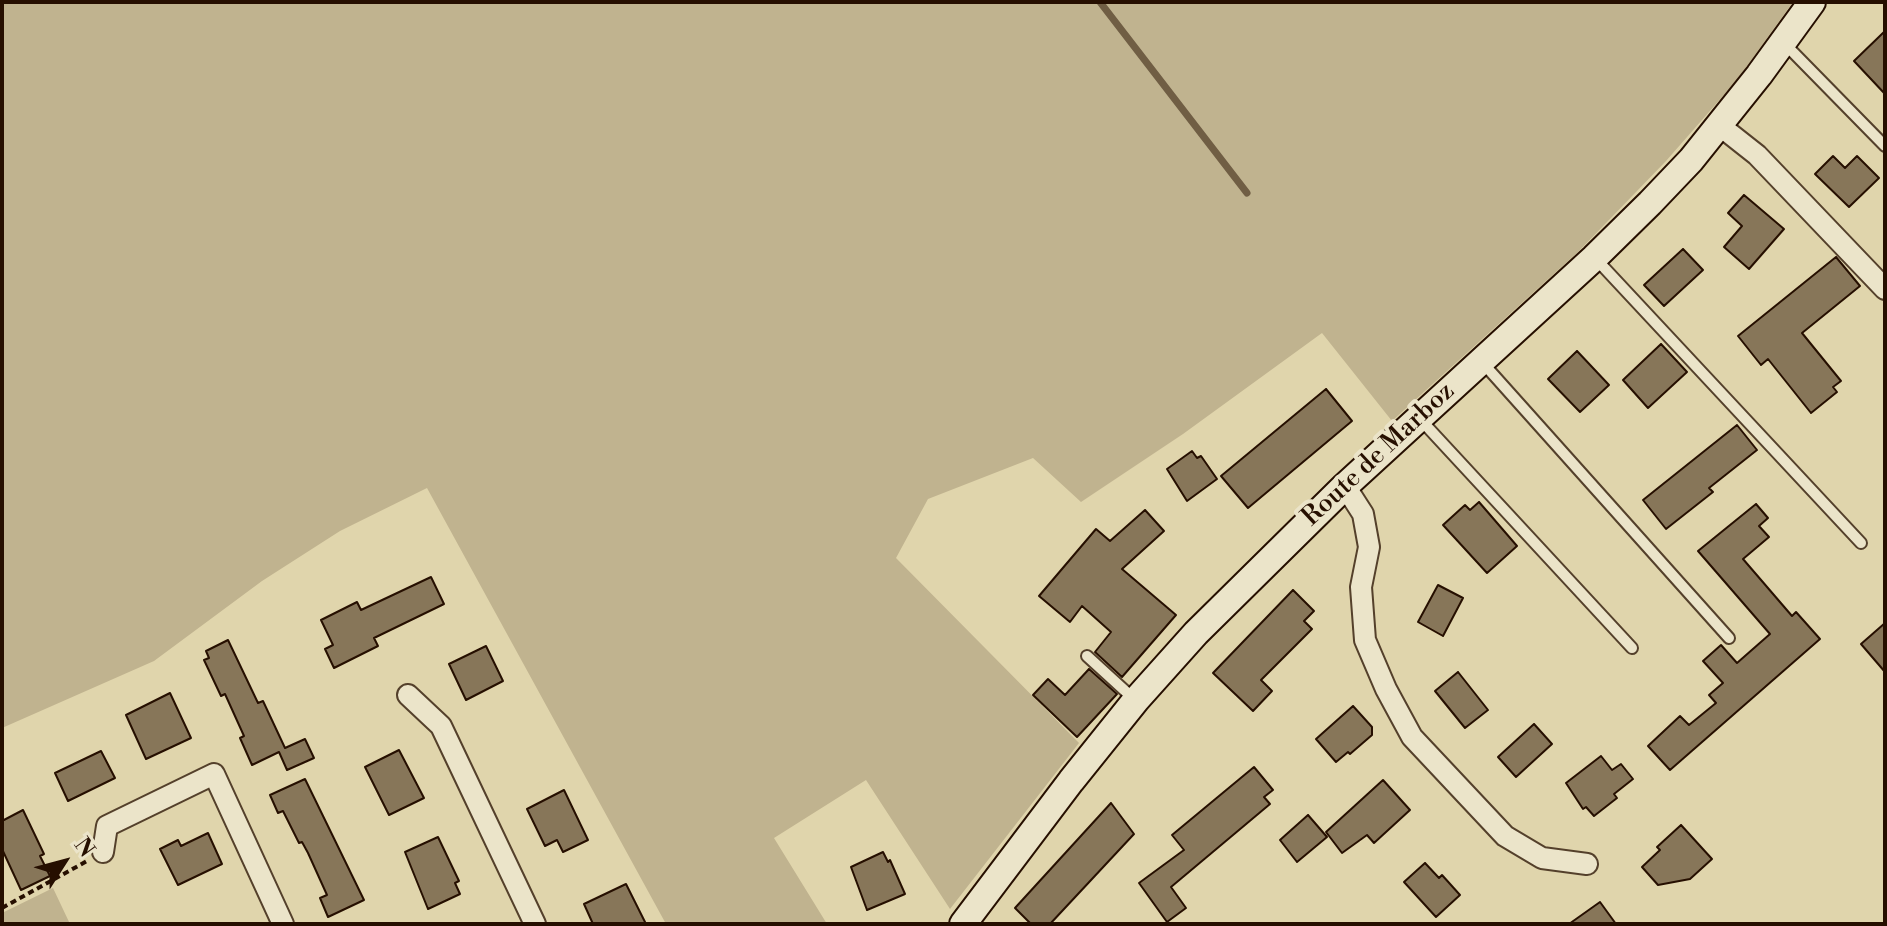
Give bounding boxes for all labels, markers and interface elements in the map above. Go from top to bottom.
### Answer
street label: Route de Marboz [1296,376,1462,534]
north arrow [24,822,104,902]
text: N [68,833,100,863]

